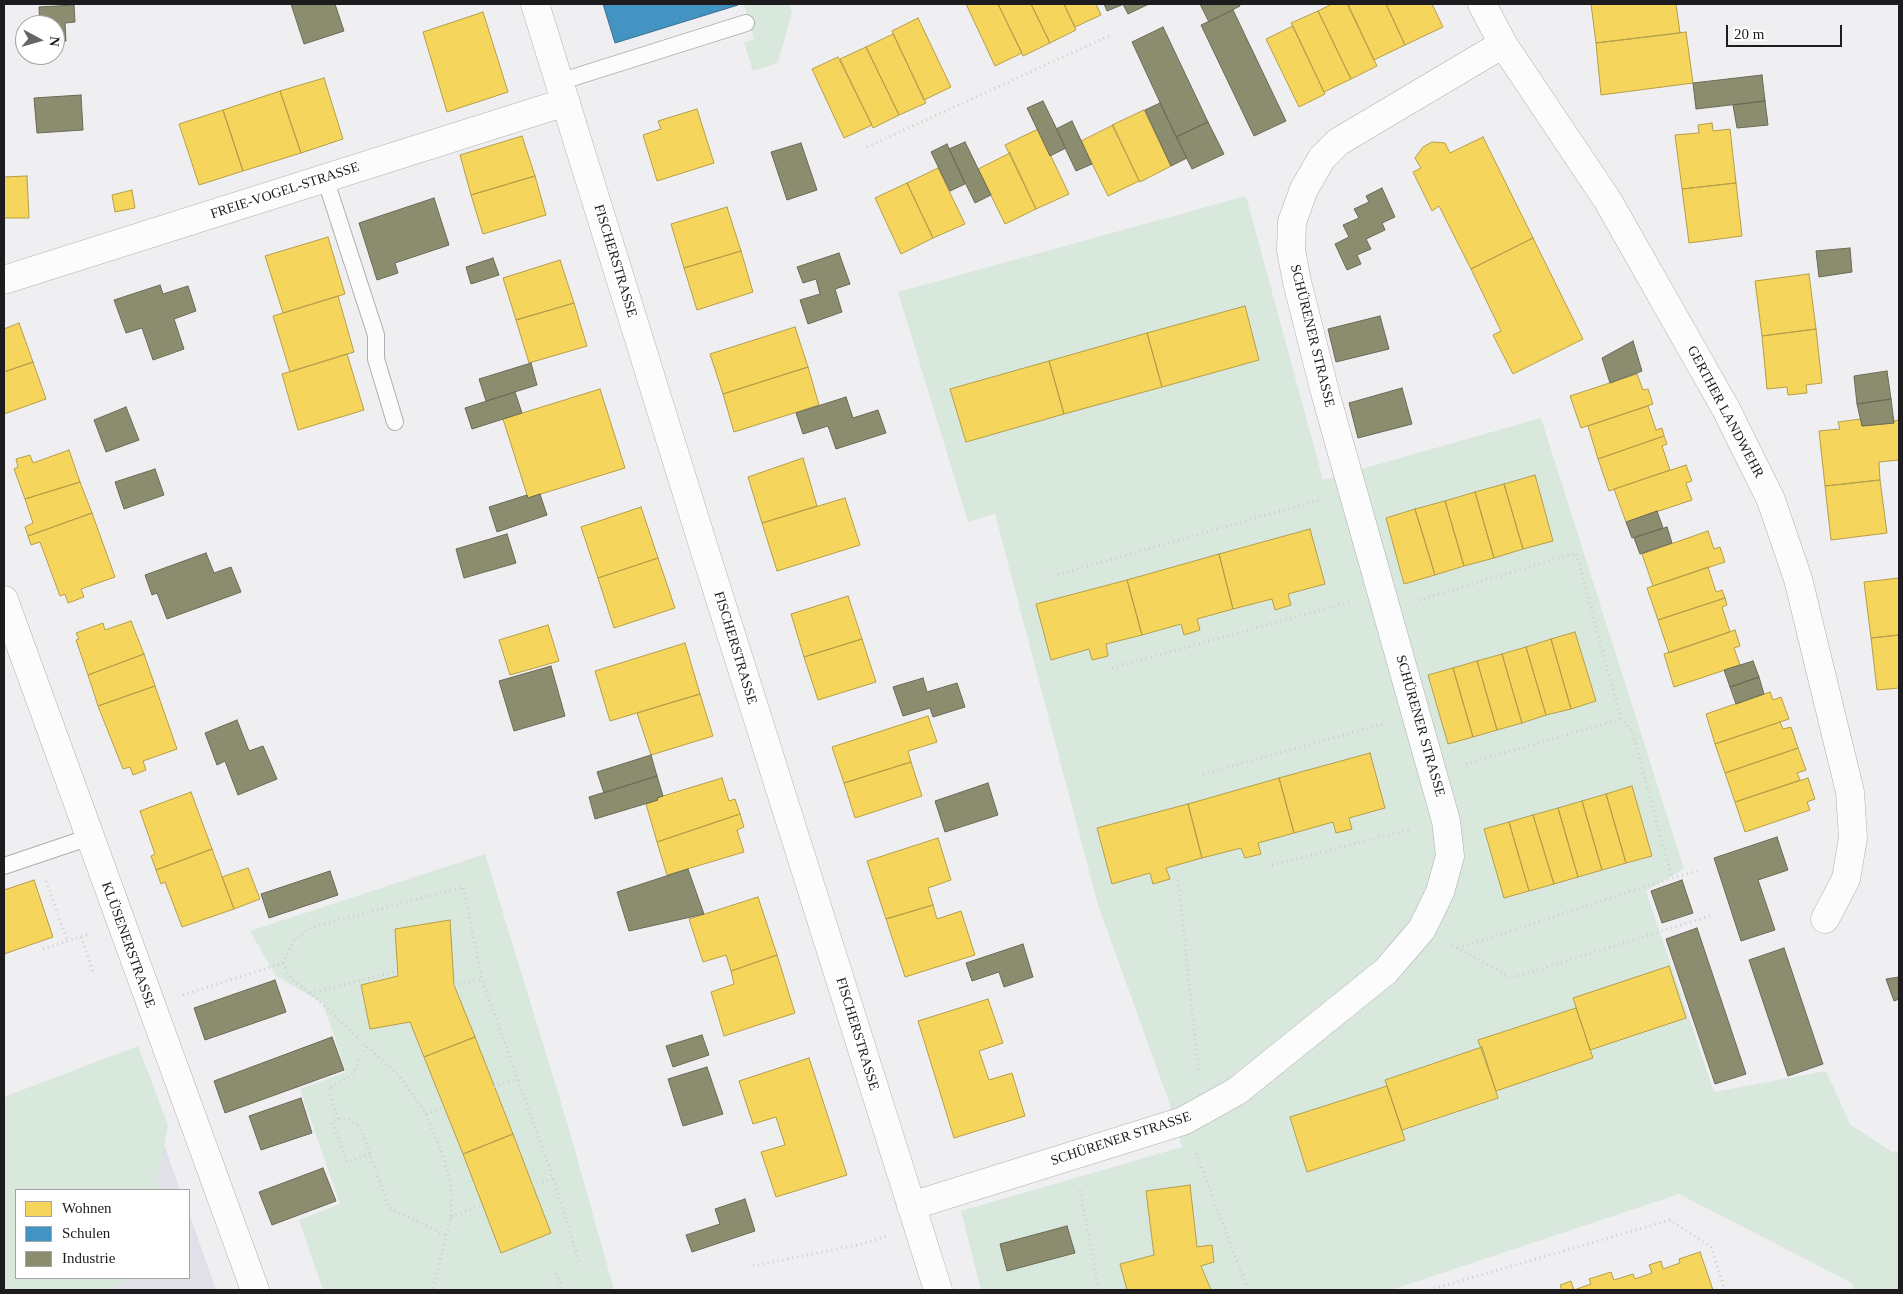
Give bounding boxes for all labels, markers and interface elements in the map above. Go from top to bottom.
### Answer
north arrow [15,15,65,65]
scale bar [1728,15,1844,47]
text: 20 m [1734,26,1764,42]
text: N [46,36,62,47]
street label: FREIE-VOGEL-STRASSE [208,159,362,223]
street label: FISCHERSTRASSE [590,202,640,320]
street label: SCHÜRENER STRASSE [1286,263,1338,409]
street label: GERTHER LANDWEHR [1683,343,1767,481]
street label: FISCHERSTRASSE [710,589,760,707]
street label: SCHÜRENER STRASSE [1392,653,1448,799]
street label: KLÜSENERSTRASSE [97,880,159,1010]
street label: FISCHERSTRASSE [832,975,882,1093]
street label: SCHÜRENER STRASSE [1049,1108,1193,1170]
legend [15,1189,190,1279]
text: Wohnen [62,1200,112,1216]
text: Schulen [62,1225,110,1241]
text: Industrie [62,1250,115,1266]

